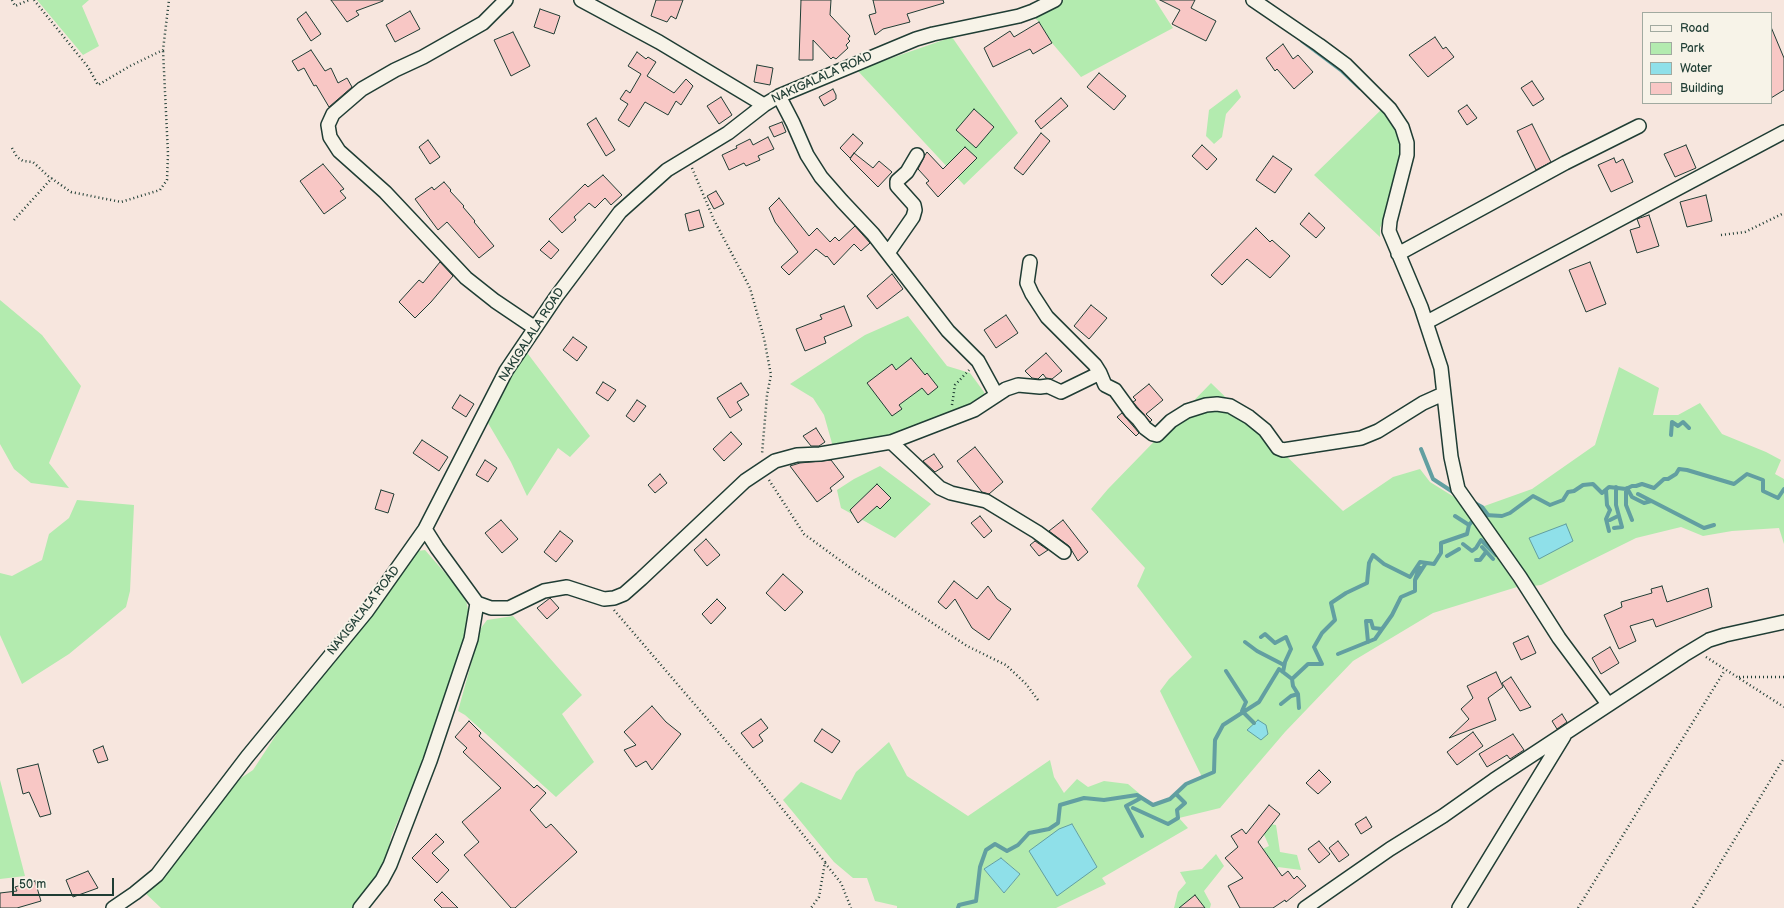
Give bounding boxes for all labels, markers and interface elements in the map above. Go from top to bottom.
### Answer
legend [1642,12,1772,104]
text: Road [1680,21,1709,36]
text: Park [1680,41,1704,56]
street label: NAKIGALALA ROAD [769,49,875,107]
text: Water [1680,61,1712,76]
text: Building [1680,81,1724,96]
street label: NAKIGALALA ROAD [496,285,568,385]
street label: NAKIGALALA ROAD [325,564,403,658]
scale bar [14,870,116,896]
text: 50 m [19,877,46,892]

